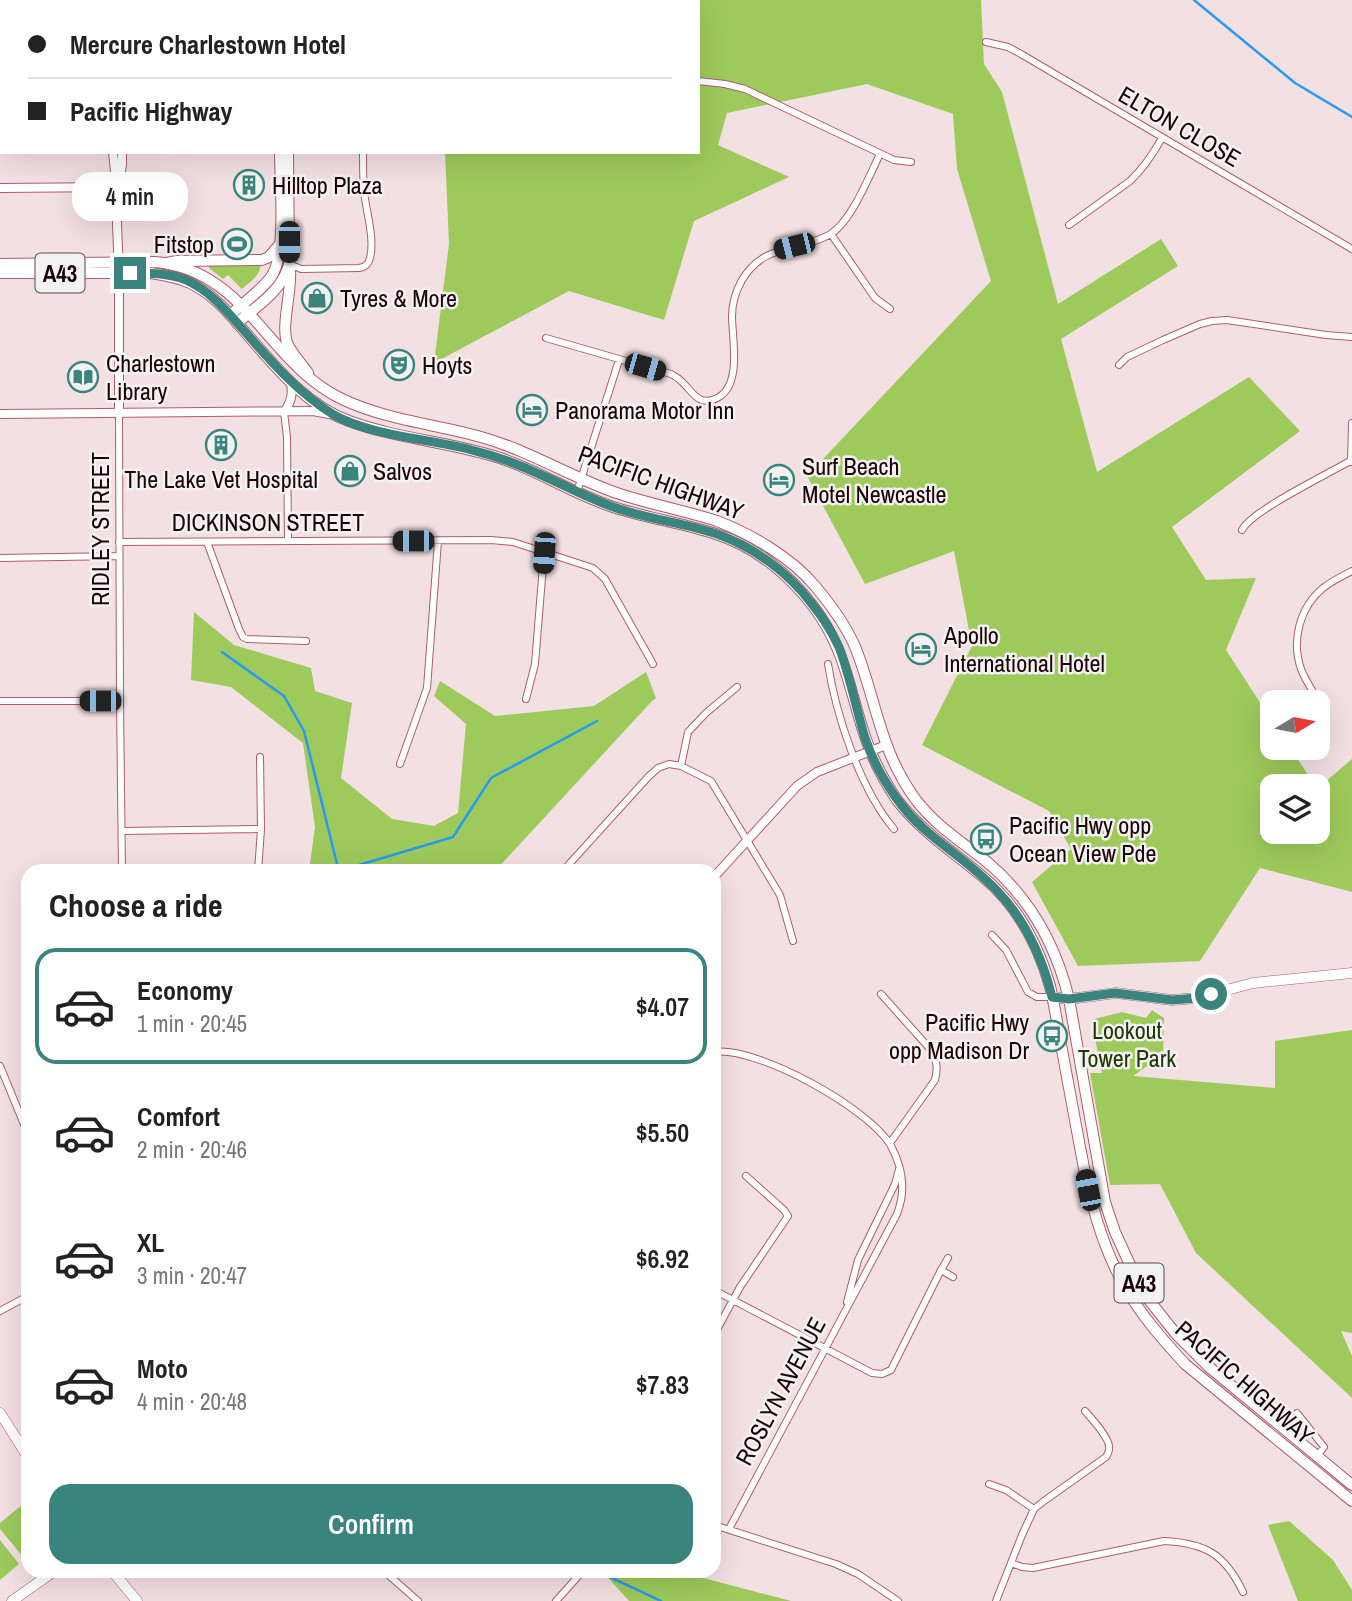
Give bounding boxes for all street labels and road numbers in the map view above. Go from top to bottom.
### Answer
street label: ELTON CLOSE [1113,78,1247,174]
road number: A43 [36,254,84,292]
street label: PACIFIC HIGHWAY [574,437,748,527]
street label: RIDLEY STREET [84,452,116,606]
street label: DICKINSON STREET [172,506,364,538]
road number: A43 [1114,1264,1164,1302]
street label: ROSLYN AVENUE [728,1311,832,1471]
street label: PACIFIC HIGHWAY [1169,1313,1321,1451]

